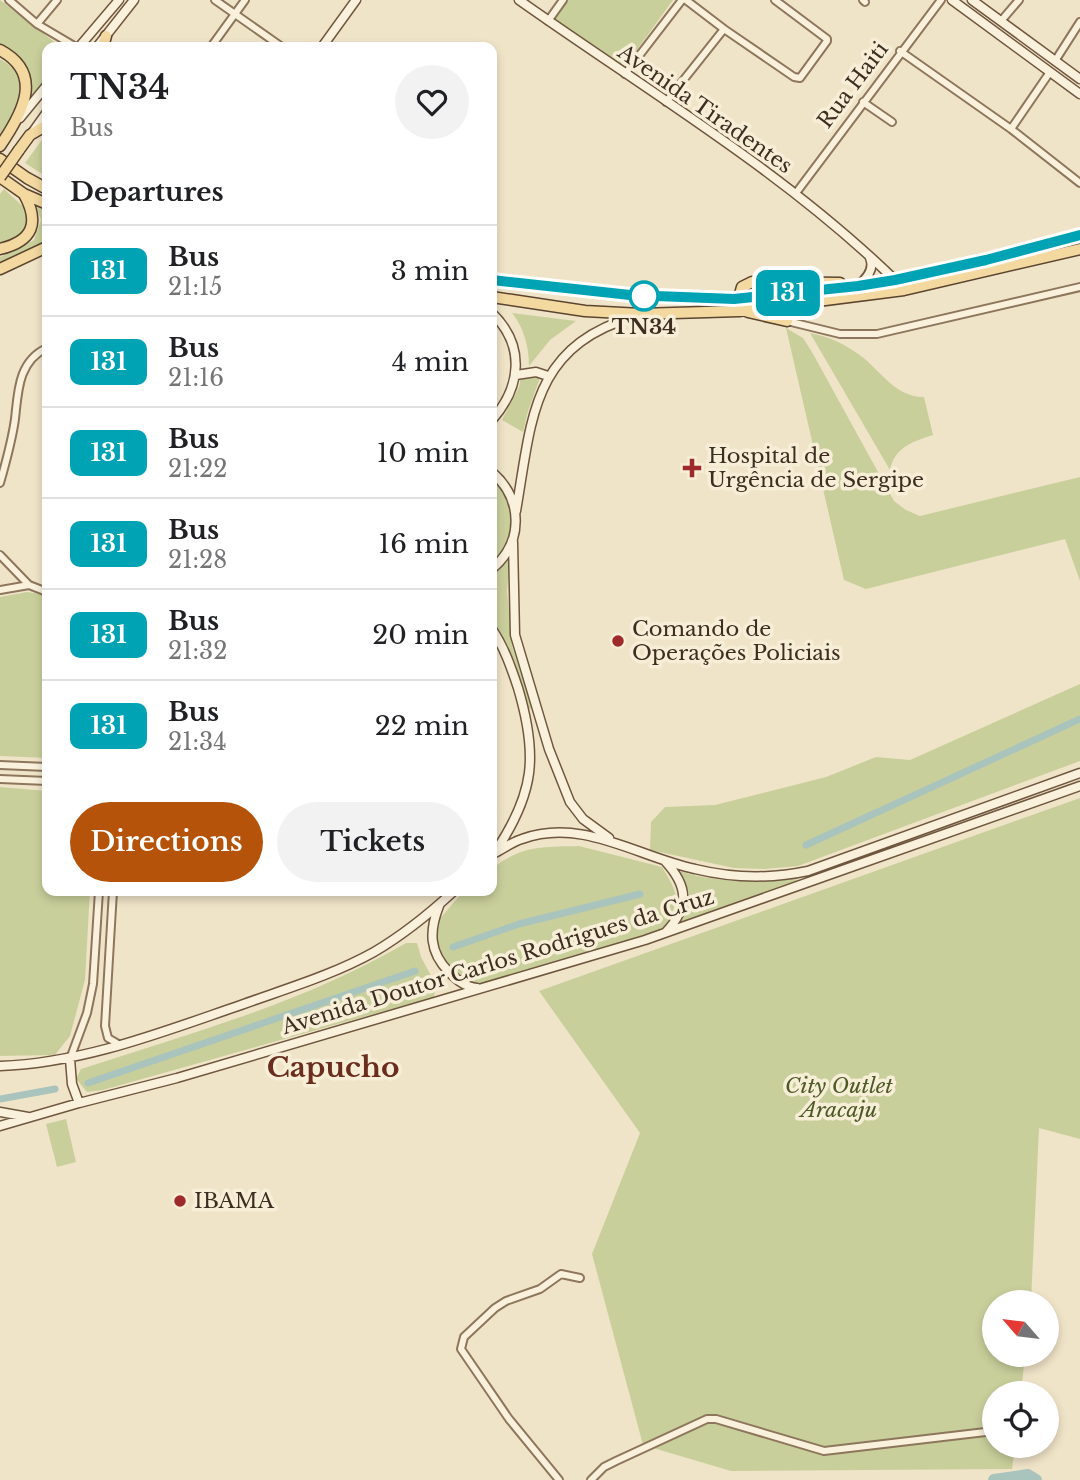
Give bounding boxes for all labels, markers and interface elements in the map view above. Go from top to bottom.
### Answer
street label: Rua Haiti [812,37,894,133]
street label: Avenida Tiradentes [612,38,797,179]
button: heart [395,65,469,139]
text: TN34 [70,67,170,108]
text: Bus [70,114,113,142]
text: Departures [70,176,224,208]
text: Bus [168,241,219,273]
text: 3 min [391,255,469,287]
text: 131 [90,256,127,285]
line badge: 131 [748,270,828,316]
text: 21:15 [168,273,222,301]
text: 131 [770,278,806,307]
marker: TN34 [629,281,659,311]
place label: TN34 [612,314,676,340]
text: Bus [168,332,219,364]
text: 4 min [392,346,469,378]
text: 131 [90,347,127,376]
text: 21:16 [168,364,224,392]
text: Bus [168,423,219,455]
text: 10 min [377,437,469,469]
text: 131 [90,438,127,467]
place label: Hospital de Urgência de Sergipe [708,443,924,493]
text: 21:22 [168,455,227,483]
marker: Hospital de Urgência de Sergipe [682,458,702,478]
text: Bus [168,514,219,546]
text: 16 min [379,528,469,560]
text: 131 [90,529,127,558]
text: 21:28 [168,546,227,574]
text: Bus [168,605,219,637]
place label: Comando de Operações Policiais [632,616,841,666]
text: 20 min [372,619,469,651]
text: 131 [90,620,127,649]
marker: Comando de Operações Policiais [610,633,626,649]
text: 21:32 [168,637,227,665]
text: Bus [168,696,219,728]
text: 22 min [375,710,469,742]
text: 131 [90,711,127,740]
text: 21:34 [168,728,227,756]
button: Directions [70,802,263,882]
button: Tickets [277,802,469,882]
street label: Avenida Doutor Carlos Rodrigues da Cruz [278,884,717,1041]
district label: Capucho [267,1050,399,1085]
park label: City Outlet Aracaju [785,1073,893,1123]
place label: IBAMA [194,1188,275,1214]
marker: IBAMA [172,1193,188,1209]
north arrow [982,1290,1059,1367]
map controls [982,1290,1059,1458]
button: locate [982,1381,1059,1458]

